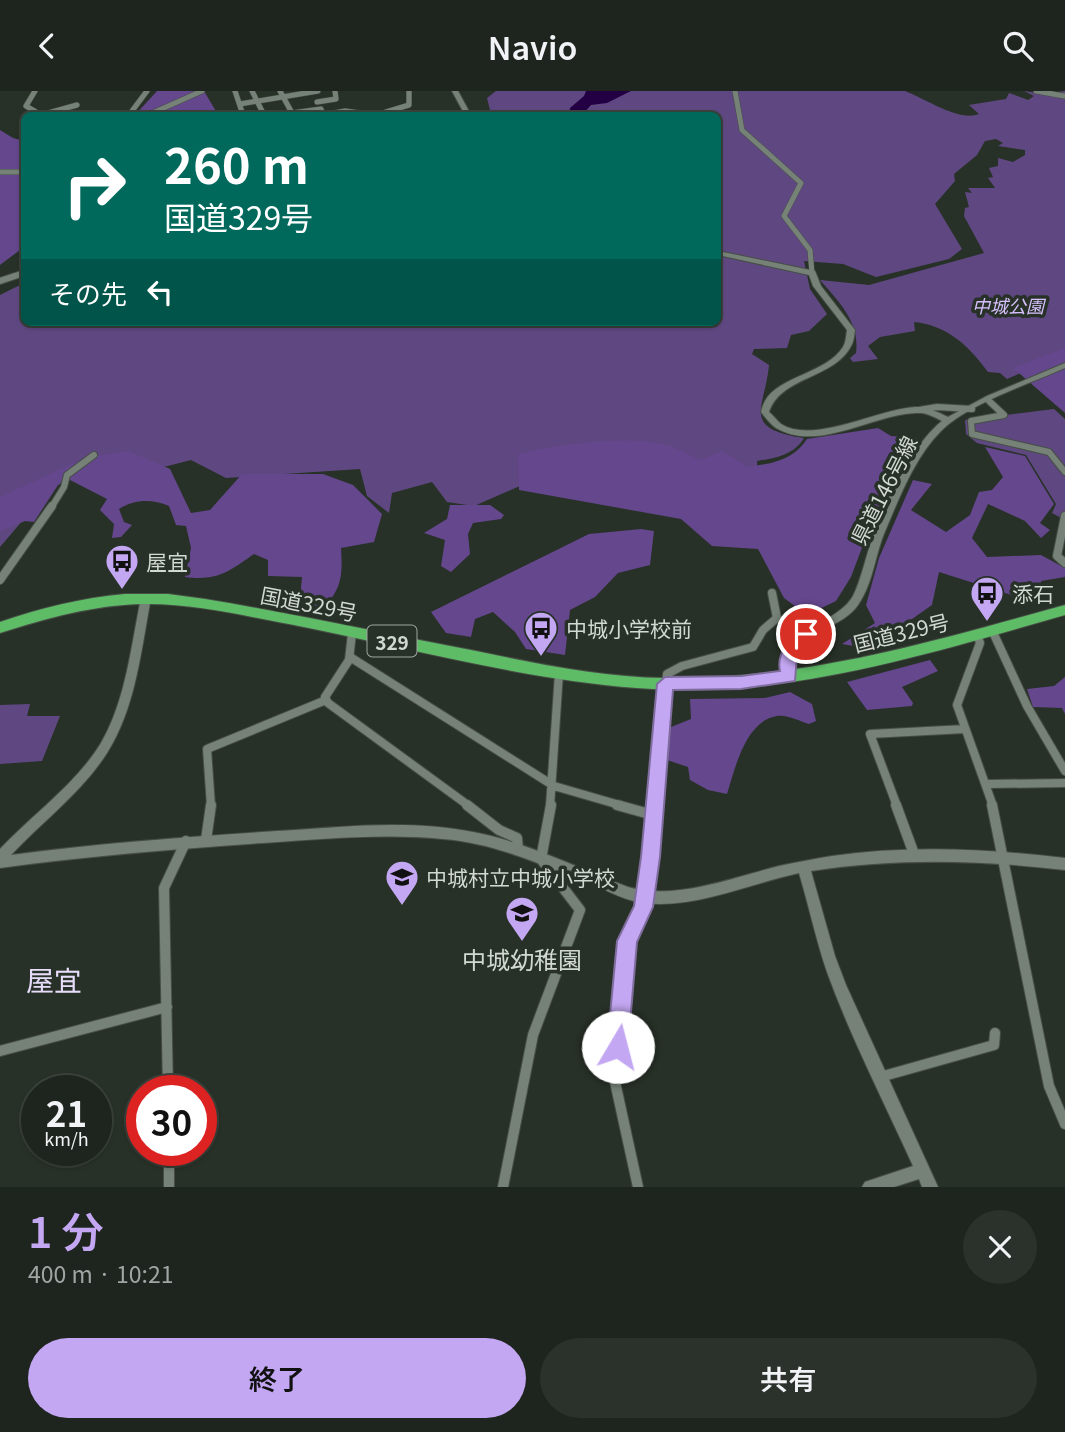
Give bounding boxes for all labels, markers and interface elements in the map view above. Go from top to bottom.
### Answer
text: Navio [488,23,577,69]
icon: back [28,27,66,65]
icon: search [999,27,1037,65]
text: 260 m [164,127,309,198]
icon: right [49,140,140,231]
text: 国道329号 [164,193,313,239]
icon: left [141,273,179,311]
text: その先 [49,274,127,311]
park label: 中城公園 [972,292,1047,318]
street label: 県道146号線 [843,430,923,550]
bus stop icon: 屋宜 [103,542,141,591]
place label: 屋宜 [146,546,188,576]
bus stop icon: 添石 [968,574,1006,623]
place label: 添石 [1012,578,1054,608]
street label: 国道329号 [258,579,360,627]
pin [776,604,836,664]
street label: 国道329号 [850,606,952,658]
bus stop icon: 中城小学校前 [522,609,560,658]
place label: 中城小学校前 [566,613,692,643]
icon: arrive [787,615,825,653]
road number: 329 [368,625,416,657]
school or university icon: 中城村立中城小学校 [383,858,421,907]
place label: 中城村立中城小学校 [426,862,615,892]
school or university icon: 中城幼稚園 [503,894,541,943]
place label: 中城幼稚園 [462,941,582,976]
district label: 屋宜 [26,959,82,999]
position arrow [581,1010,655,1084]
speed limit sign: 30 [126,1075,217,1166]
text: 21 [46,1086,87,1137]
text: km/h [44,1125,89,1151]
text: 1 分 [28,1199,104,1260]
button: close [963,1210,1037,1284]
text: 400 m · 10:21 [28,1256,173,1290]
button: 終了 [28,1338,526,1418]
button: 共有 [540,1338,1037,1418]

